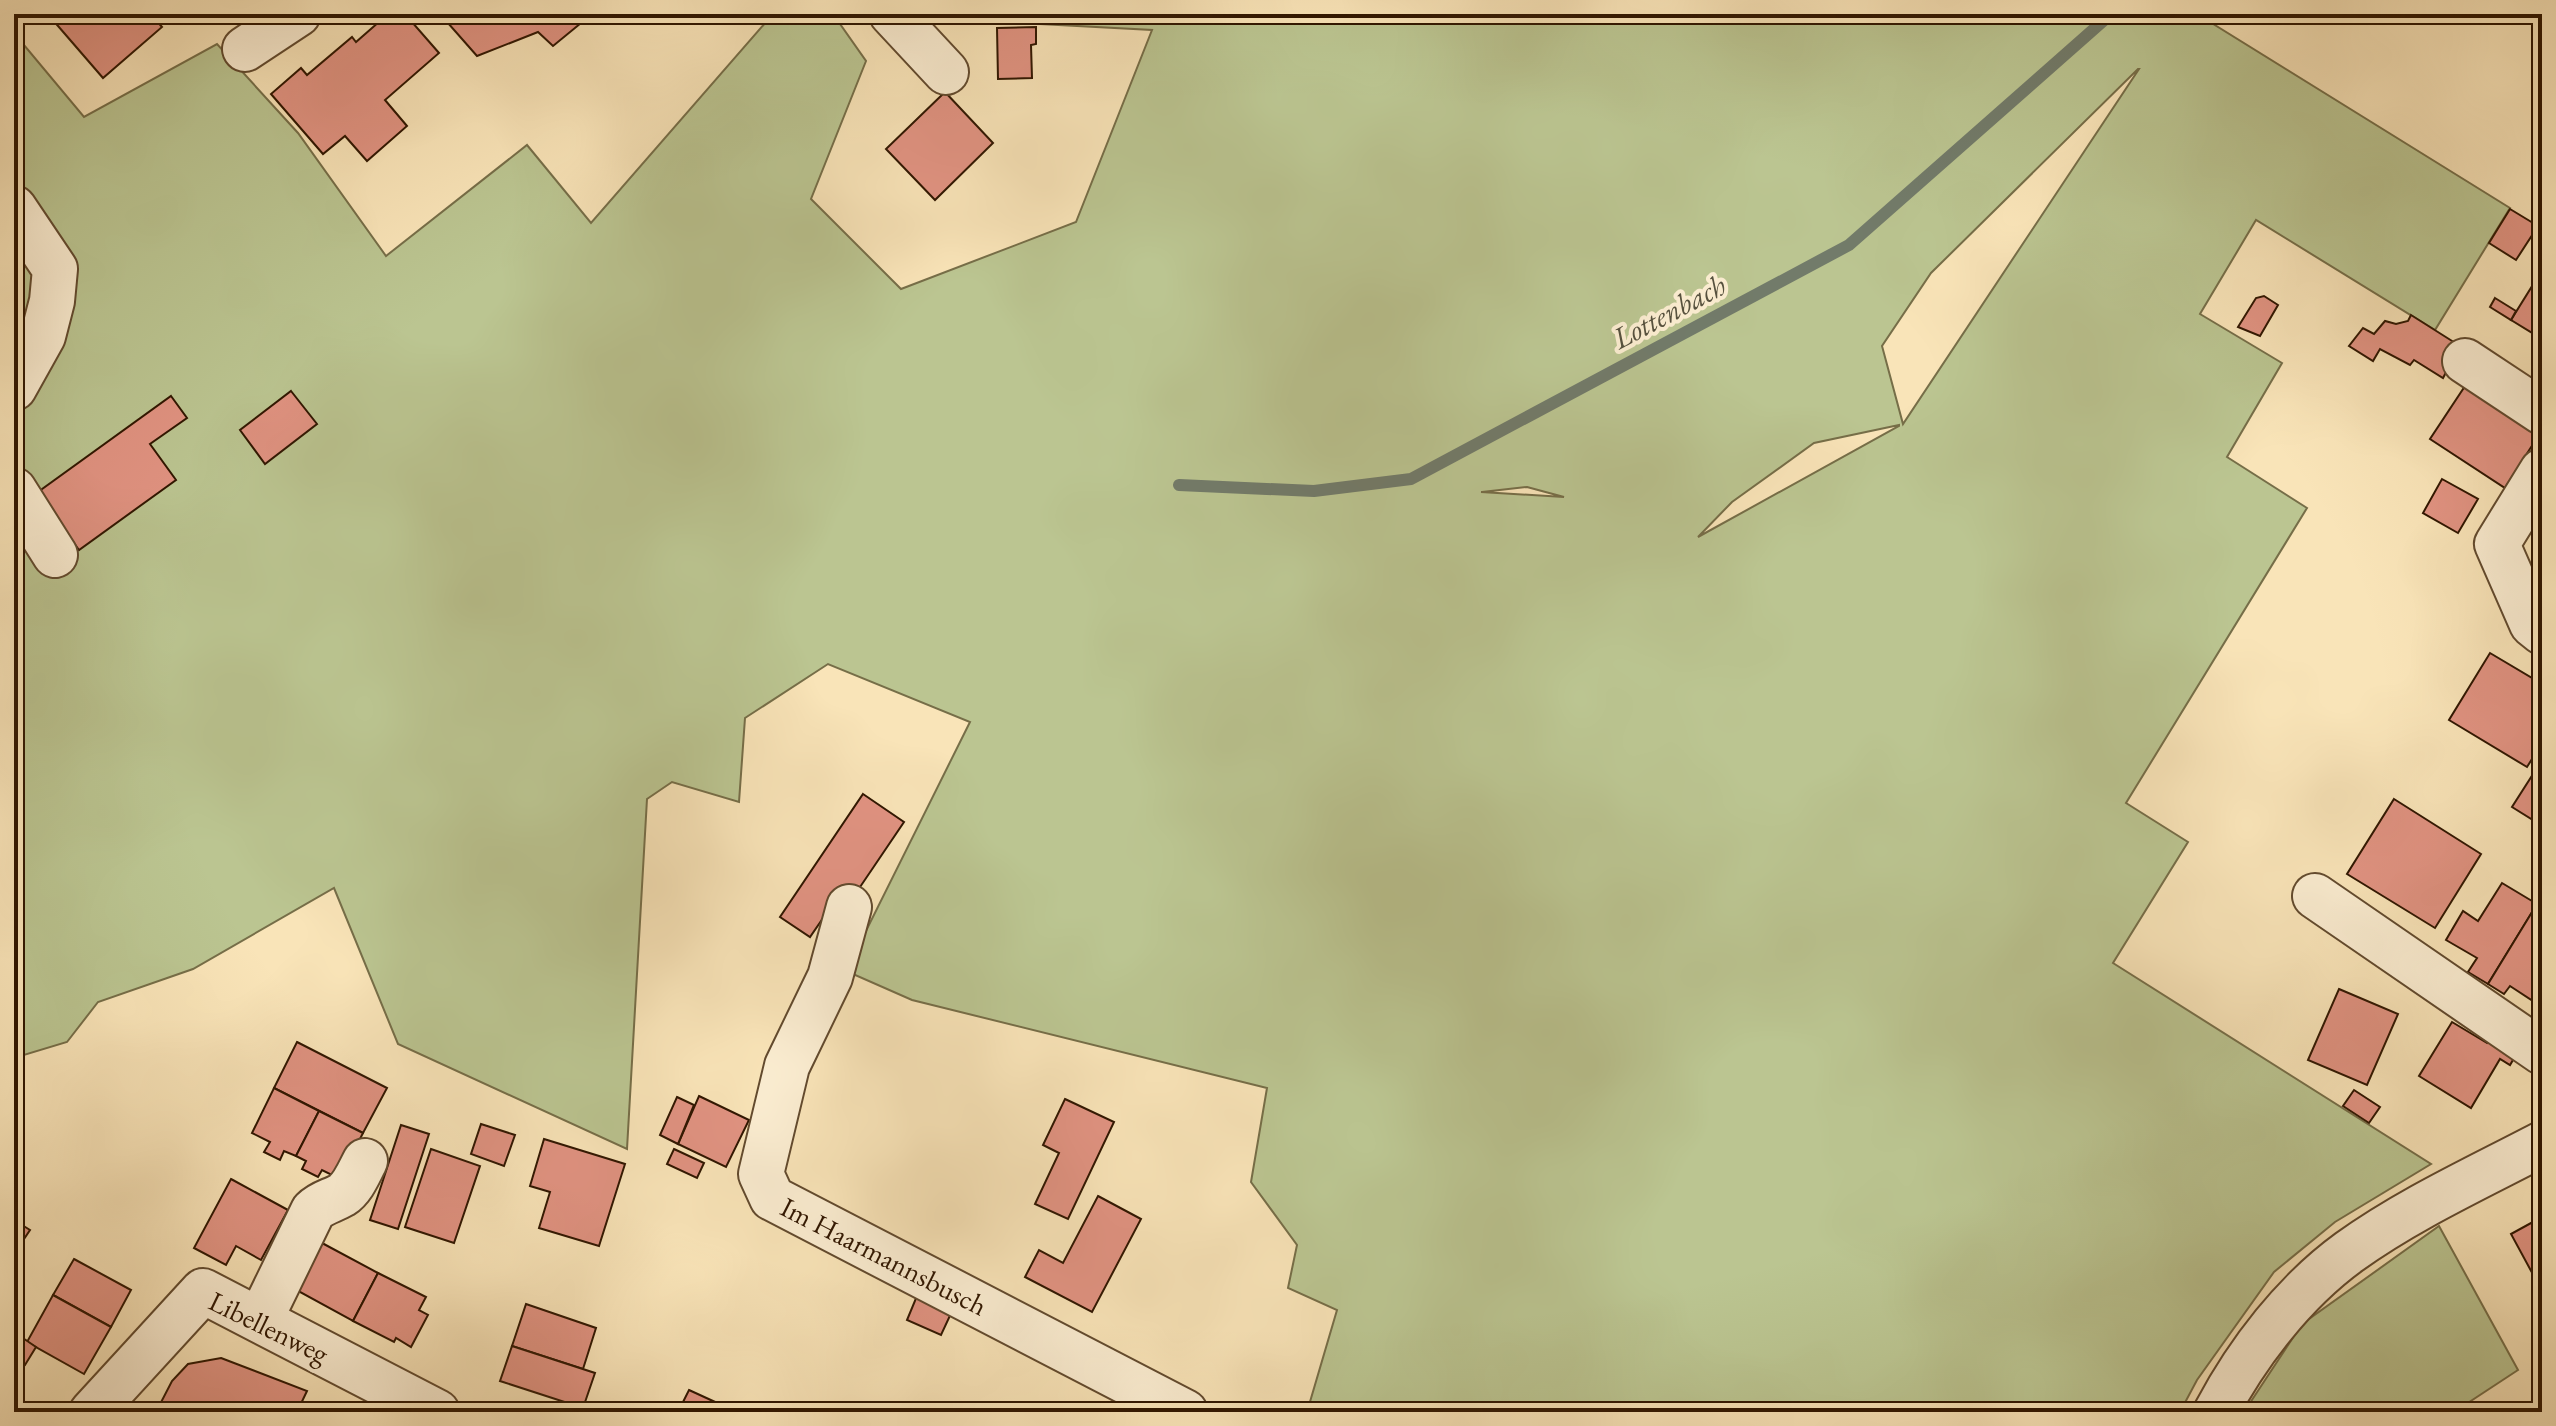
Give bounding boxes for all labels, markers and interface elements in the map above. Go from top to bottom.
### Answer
water label: Lottenbach [1604,265,1733,358]
street label: Im Haarmannsbusch [775,1188,993,1324]
street label: Libellenweg [203,1283,335,1372]

